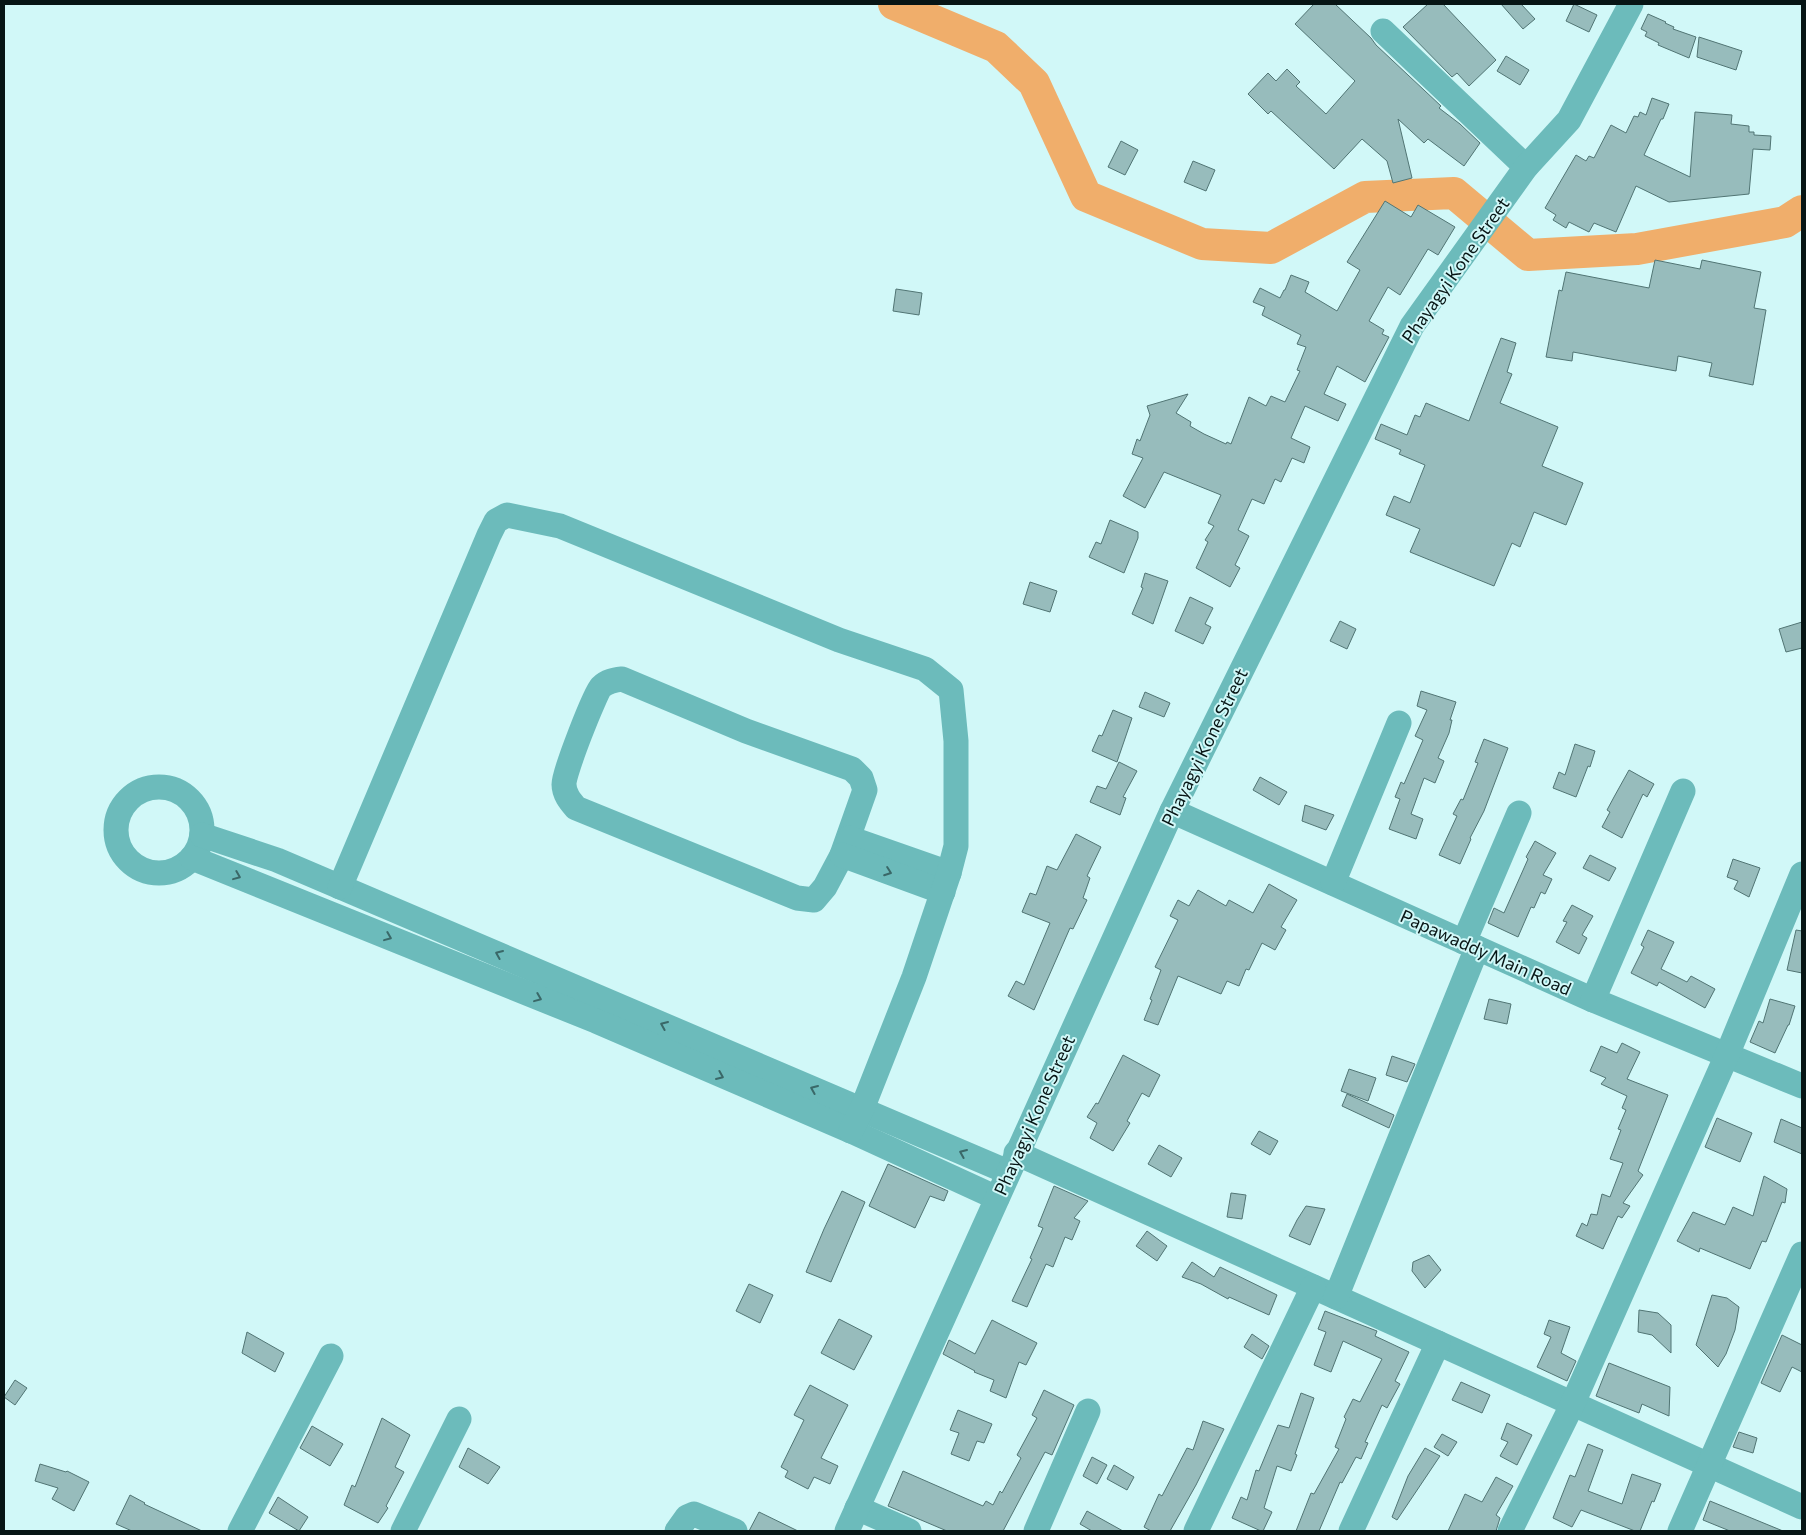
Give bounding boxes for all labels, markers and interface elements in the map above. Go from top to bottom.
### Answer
street label: Phayagyi Kone Street [1396,193,1514,347]
street label: Phayagyi Kone Street [1156,665,1252,829]
one-way arrow [883,866,891,876]
one-way arrow [232,870,241,880]
street label: Papawaddy Main Road [1397,904,1575,1000]
one-way arrow [383,931,392,941]
one-way arrow [495,950,504,961]
one-way arrow [533,992,542,1002]
one-way arrow [660,1021,669,1032]
street label: Phayagyi Kone Street [989,1032,1079,1198]
one-way arrow [715,1069,724,1080]
one-way arrow [810,1084,819,1095]
one-way arrow [959,1148,968,1159]

